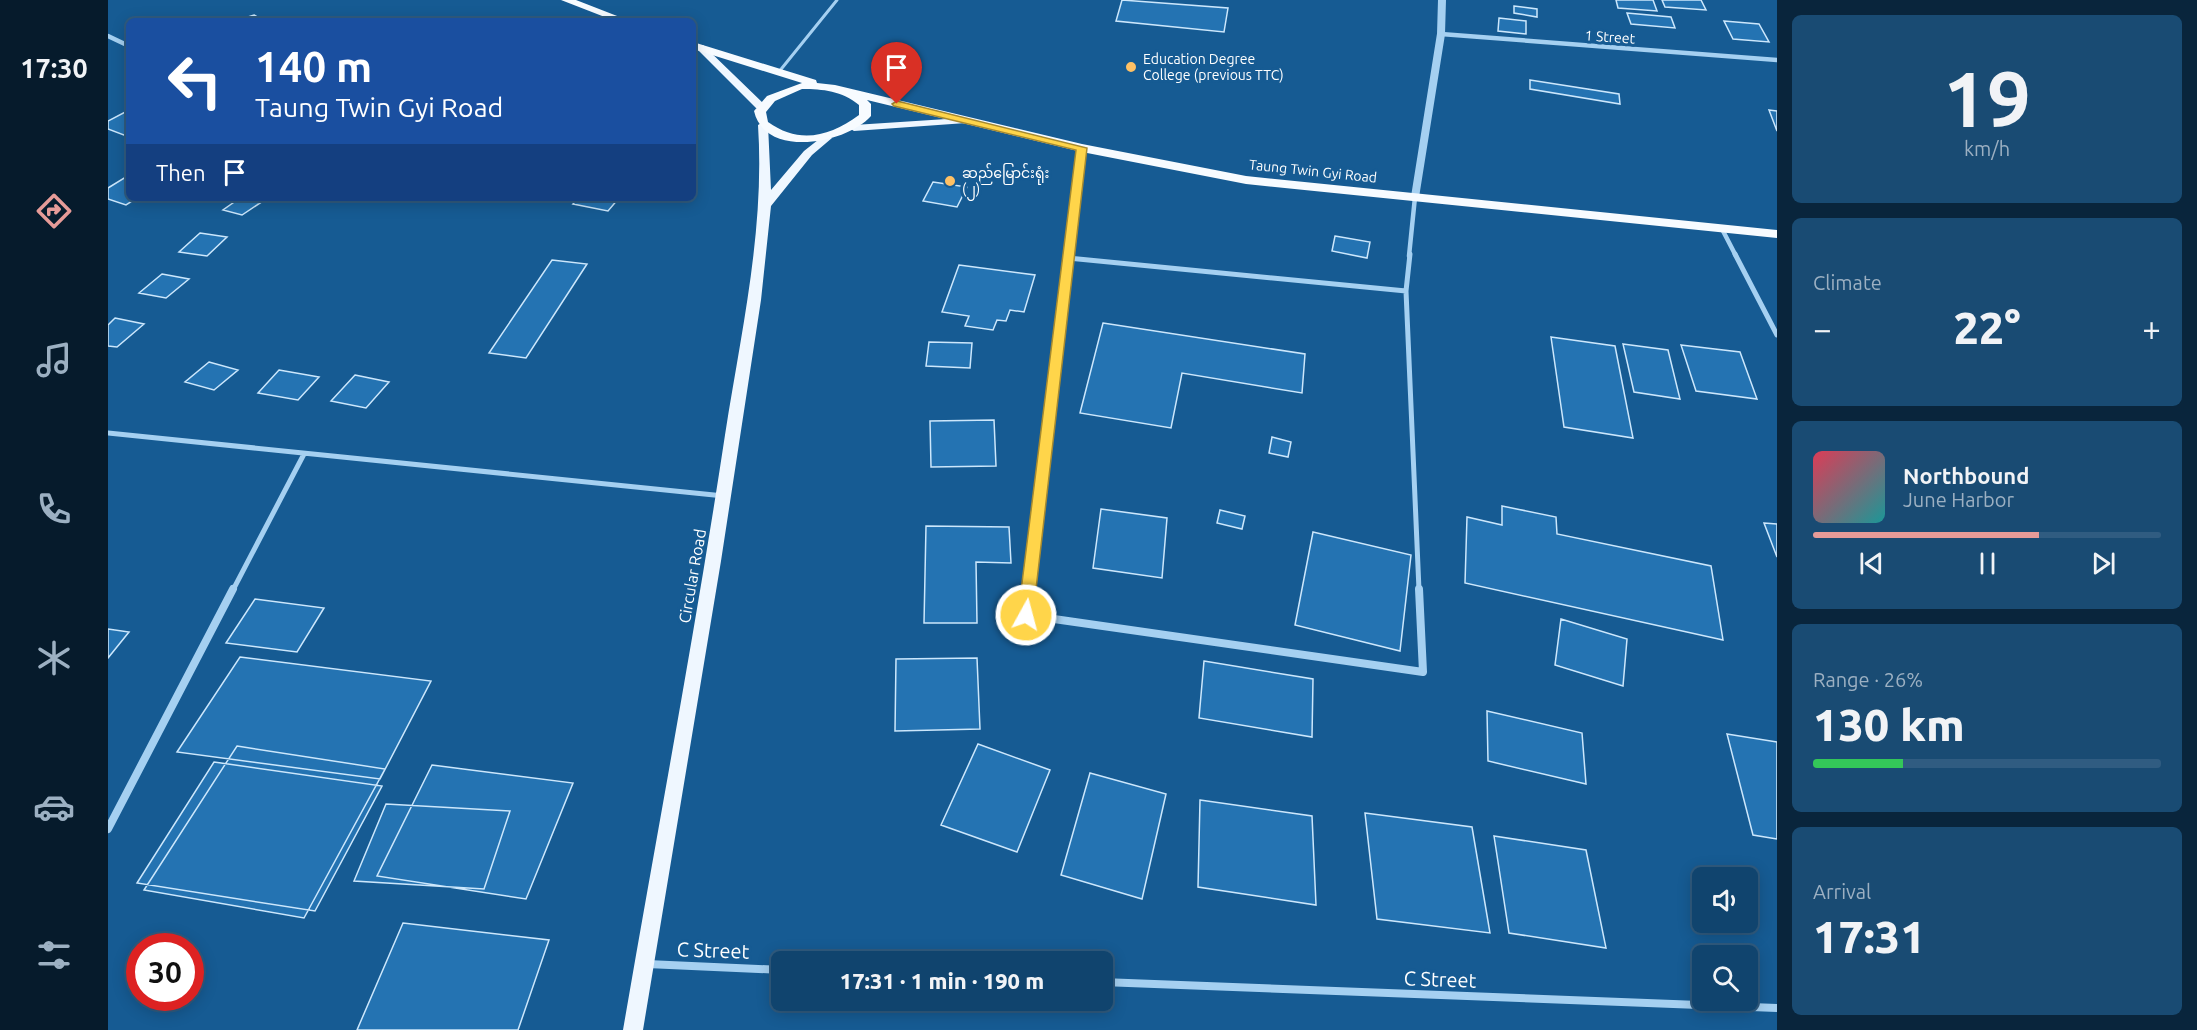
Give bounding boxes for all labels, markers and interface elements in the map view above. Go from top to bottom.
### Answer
street label: 1 Street [1584,27,1636,47]
icon: left [156,42,234,120]
pin [871,42,922,104]
text: 140 m [255,43,372,90]
icon: arrive [880,51,913,84]
place label: Education Degree College (previous TTC) [1143,51,1284,83]
text: 17:30 [20,53,88,83]
text: 19 [1943,54,2031,142]
marker: Education Degree College (previous TTC) [1124,60,1138,74]
text: Taung Twin Gyi Road [255,92,503,122]
text: km/h [1964,137,2010,160]
icon: arrive [218,156,251,189]
street label: Taung Twin Gyi Road [1248,156,1378,186]
text: Then [156,160,206,185]
place label: ဆည်မြောင်းရုံး (၂) [962,163,1049,201]
marker: ဆည်မြောင်းရုံး (၂) [943,174,957,188]
icon: directions [33,190,75,232]
text: Climate [1813,271,1882,294]
text: 22° [1953,302,2021,353]
text: − [1813,310,1832,347]
text: + [2142,310,2161,347]
icon: music [33,339,75,381]
text: Northbound [1903,463,2029,488]
icon: phone [33,488,75,530]
text: June Harbor [1903,488,2014,511]
street label: Circular Road [675,527,709,625]
icon: previous [1855,547,1888,580]
icon: pause [1971,547,2004,580]
icon: next [2087,547,2120,580]
position arrow [994,583,1058,647]
icon: climate [33,637,75,679]
text: Range · 26% [1813,668,1923,691]
text: 130 km [1813,699,1965,750]
icon: car [33,786,75,828]
map controls [1692,867,1758,1011]
button: sound [1692,867,1758,933]
text: Arrival [1813,880,1871,903]
text: 17:31 [1813,911,1926,962]
speed limit sign: 30 [126,933,204,1011]
icon: filters [33,934,75,976]
street label: C Street [676,937,750,963]
button: search [1692,945,1758,1011]
street label: C Street [1403,966,1477,992]
text: 17:31 · 1 min · 190 m [840,968,1044,993]

